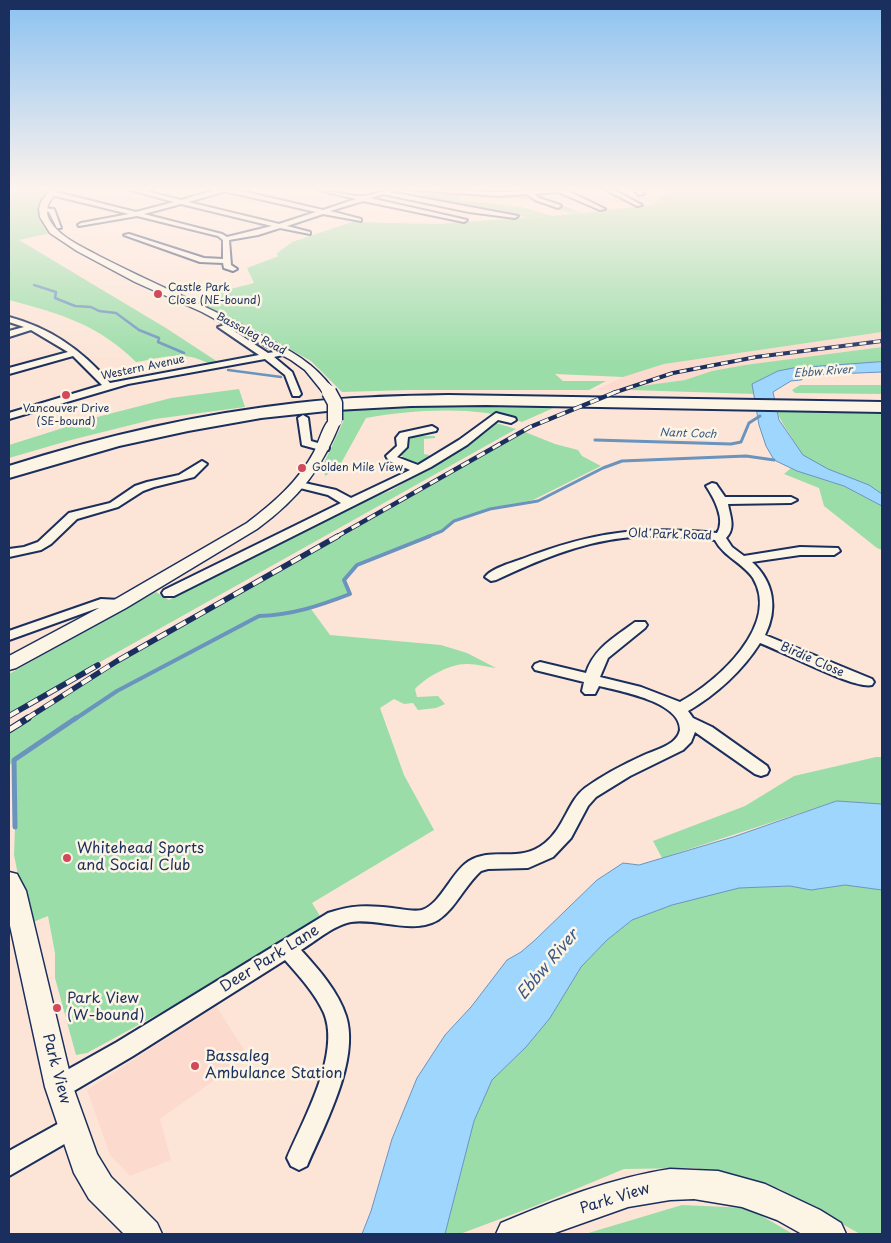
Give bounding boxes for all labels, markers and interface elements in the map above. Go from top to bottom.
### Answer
place label: Castle Park Close (NE-bound) [168,281,261,307]
marker: Castle Park Close (NE-bound) [152,288,164,300]
street label: Bassaleg Road [214,310,288,358]
street label: Western Avenue [100,353,186,383]
water label: Ebbw River [793,363,853,381]
marker: Vancouver Drive (SE-bound) [60,389,72,401]
place label: Vancouver Drive (SE-bound) [23,402,109,428]
water label: Nant Coch [659,426,717,442]
place label: Golden Mile View [312,461,403,475]
marker: Golden Mile View [296,462,308,474]
street label: Old Park Road [628,526,712,544]
street label: Birdie Close [778,640,846,680]
place label: Whitehead Sports and Social Club [77,840,204,875]
marker: Whitehead Sports and Social Club [61,852,73,864]
street label: Deer Park Lane [217,921,323,997]
water label: Ebbw River [513,926,583,1004]
place label: Park View (W-bound) [67,990,145,1025]
marker: Park View (W-bound) [51,1002,63,1014]
street label: Park View [38,1032,74,1106]
place label: Bassaleg Ambulance Station [205,1048,342,1083]
marker: Bassaleg Ambulance Station [189,1060,201,1072]
street label: Park View [578,1180,652,1218]

